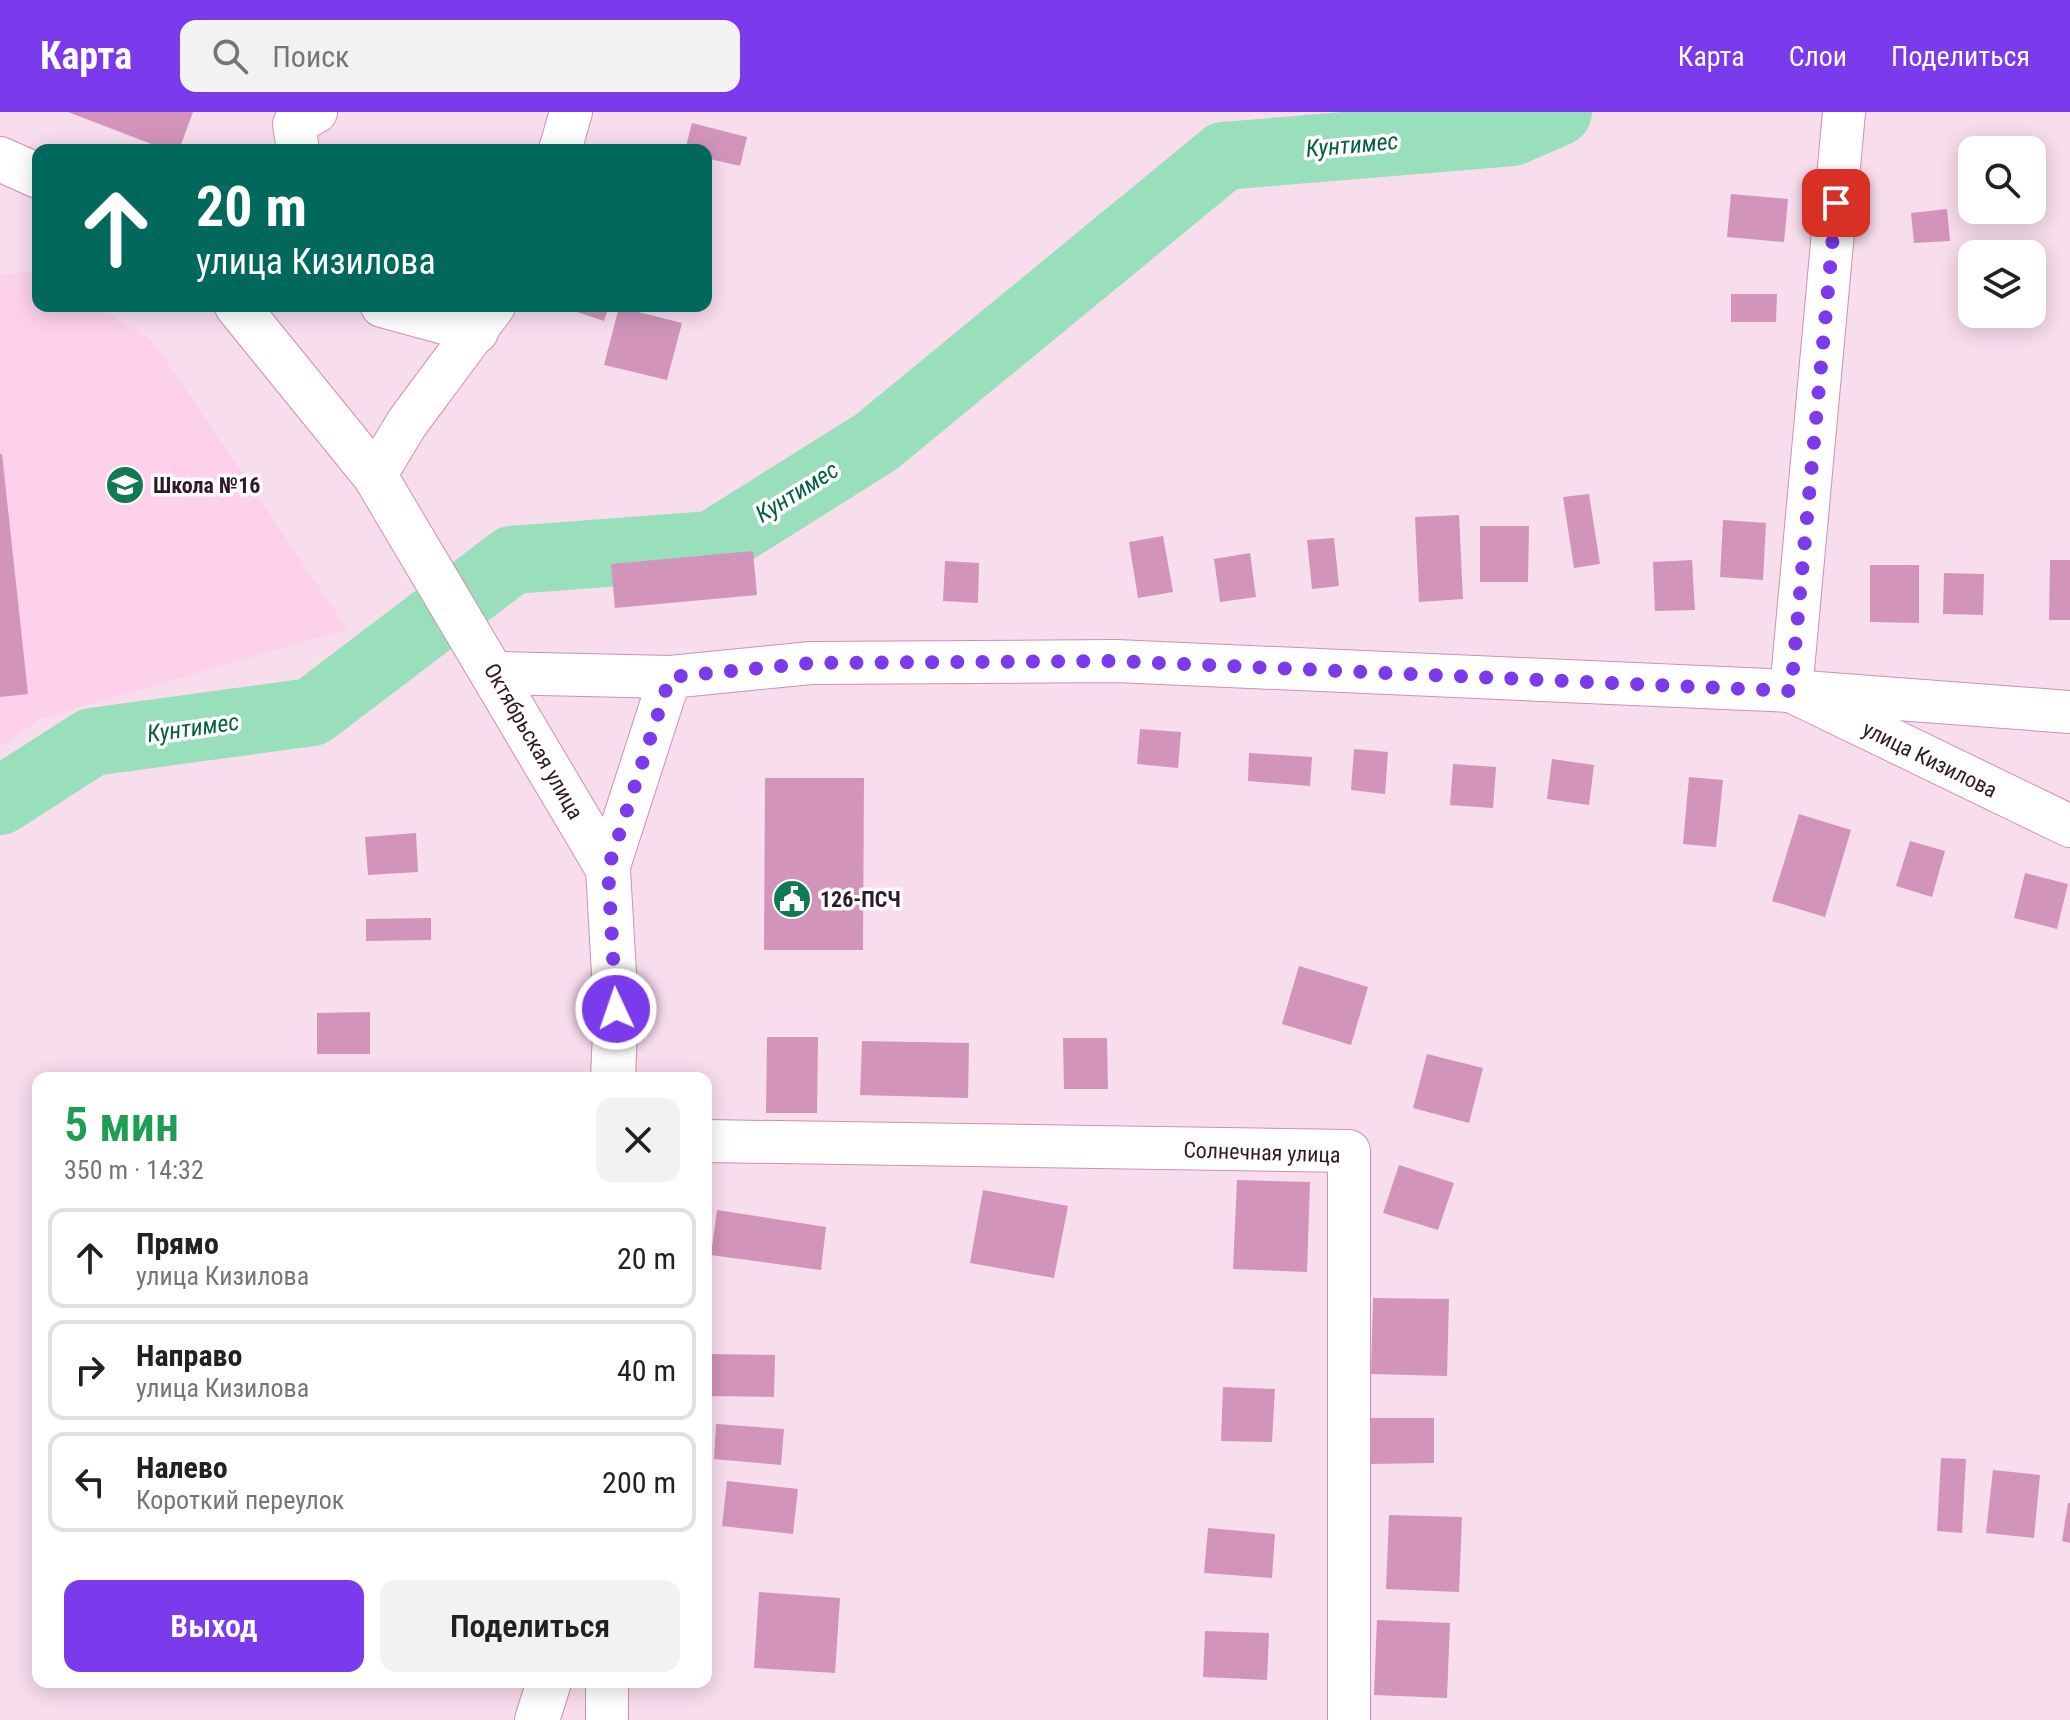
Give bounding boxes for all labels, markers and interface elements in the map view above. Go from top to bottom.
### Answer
search box [180,20,740,92]
text: Карта [40,34,132,78]
icon: search [208,34,252,78]
text: Поиск [272,39,349,74]
text: Карта [1678,40,1745,73]
text: Слои [1789,40,1847,73]
text: Поделиться [1891,40,2030,73]
water label: Кунтимес [1305,127,1400,163]
map controls [1958,136,2046,328]
button: search [1958,136,2046,224]
pin [1802,169,1870,237]
text: 20 m [196,174,307,240]
icon: ahead [64,176,168,280]
icon: arrive [1814,181,1858,225]
button: layers [1958,240,2046,328]
text: улица Кизилова [196,241,436,283]
water label: Кунтимес [750,455,844,528]
school or university icon: Школа №16 [104,464,146,506]
place label: Школа №16 [153,473,260,498]
street label: Октябрьская улица [479,659,588,824]
water label: Кунтимес [145,708,241,748]
street label: улица Кизилова [1858,716,2001,803]
public building icon: 126-ПСЧ [771,878,813,920]
place label: 126-ПСЧ [820,887,901,912]
position arrow [574,967,658,1051]
text: 5 мин [64,1096,179,1153]
button: close [596,1098,680,1182]
street label: Солнечная улица [1183,1137,1341,1168]
text: 350 m · 14:32 [64,1155,204,1185]
text: Прямо [136,1226,219,1261]
icon: ahead [68,1236,112,1280]
text: 20 m [617,1241,676,1276]
text: улица Кизилова [136,1261,309,1291]
text: Направо [136,1338,242,1373]
icon: right [68,1348,112,1392]
text: 40 m [617,1353,676,1388]
text: улица Кизилова [136,1373,309,1403]
text: Налево [136,1450,228,1485]
icon: left [68,1460,112,1504]
text: 200 m [602,1465,676,1500]
text: Короткий переулок [136,1485,344,1515]
button: Выход [64,1580,364,1672]
button: Поделиться [380,1580,680,1672]

